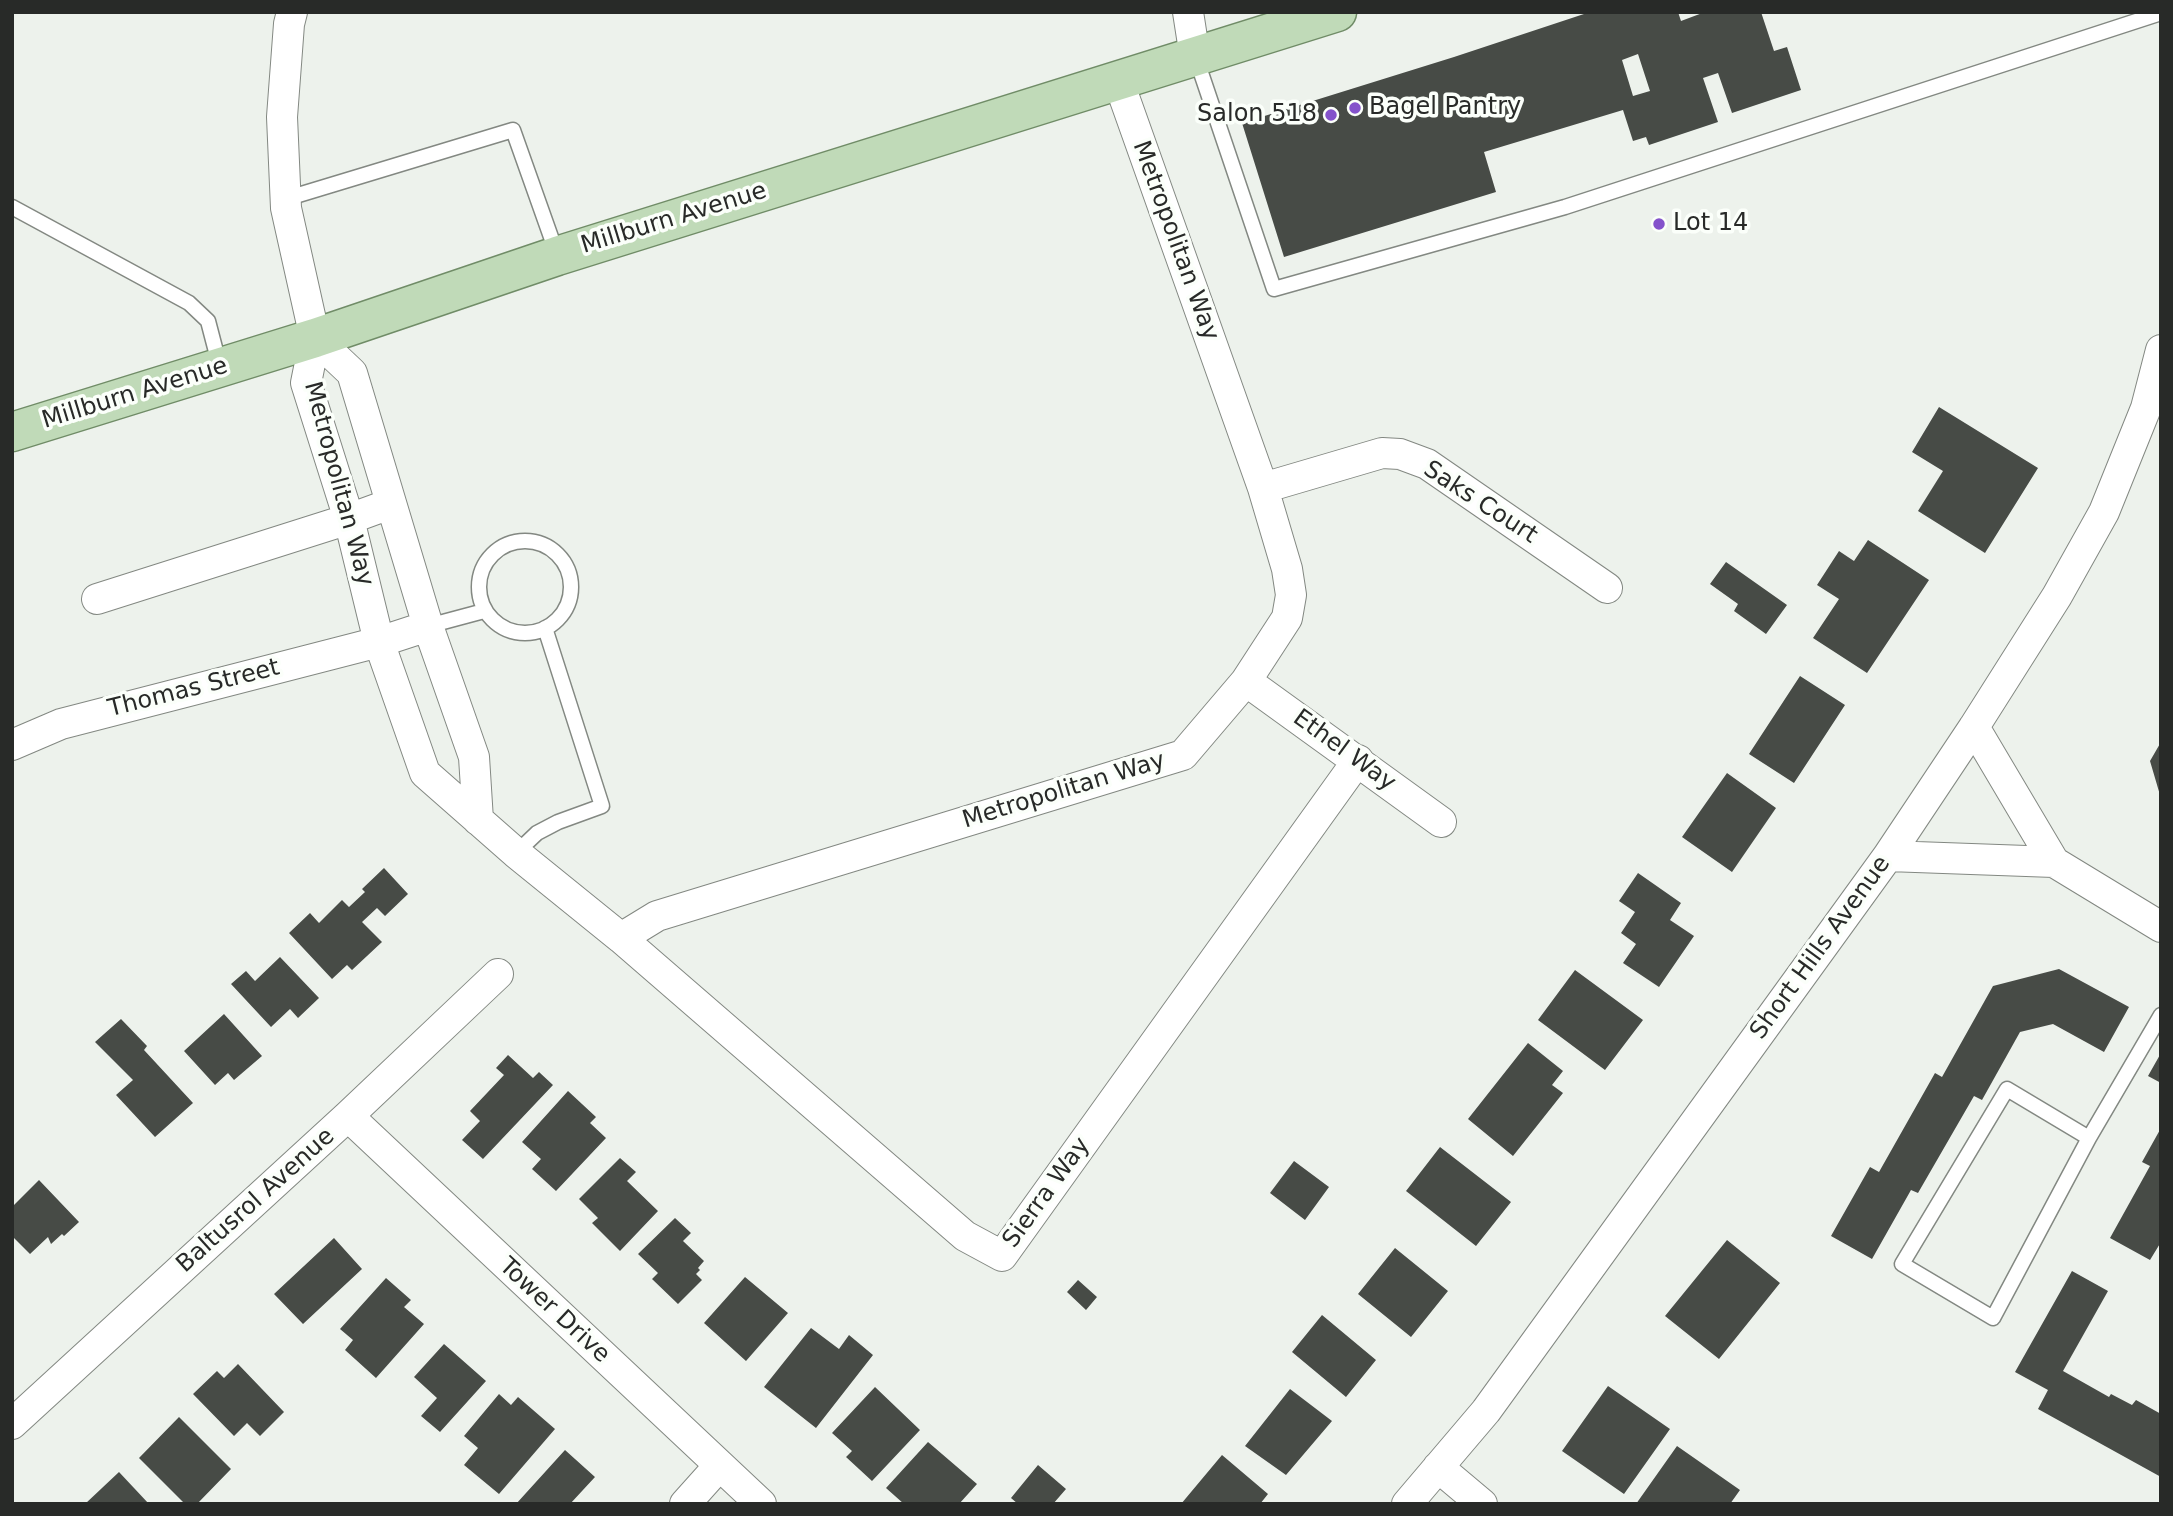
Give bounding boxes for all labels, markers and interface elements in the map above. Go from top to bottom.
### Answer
place label: Bagel Pantry [1369,94,1521,122]
marker: Bagel Pantry [1347,100,1363,116]
place label: Salon 518 [1197,101,1317,129]
marker: Salon 518 [1323,107,1339,123]
street label: Metropolitan Way [1126,137,1224,345]
street label: Millburn Avenue [578,177,770,261]
place label: Lot 14 [1673,210,1748,238]
marker: Lot 14 [1651,216,1667,232]
street label: Millburn Avenue [39,352,231,436]
street label: Metropolitan Way [297,379,379,589]
street label: Saks Court [1418,456,1542,550]
street label: Thomas Street [105,654,283,724]
street label: Ethel Way [1287,704,1401,798]
street label: Metropolitan Way [959,746,1169,836]
street label: Short Hills Avenue [1745,851,1897,1045]
street label: Baltusrol Avenue [171,1123,341,1279]
street label: Sierra Way [997,1132,1097,1254]
street label: Tower Drive [493,1252,615,1370]

